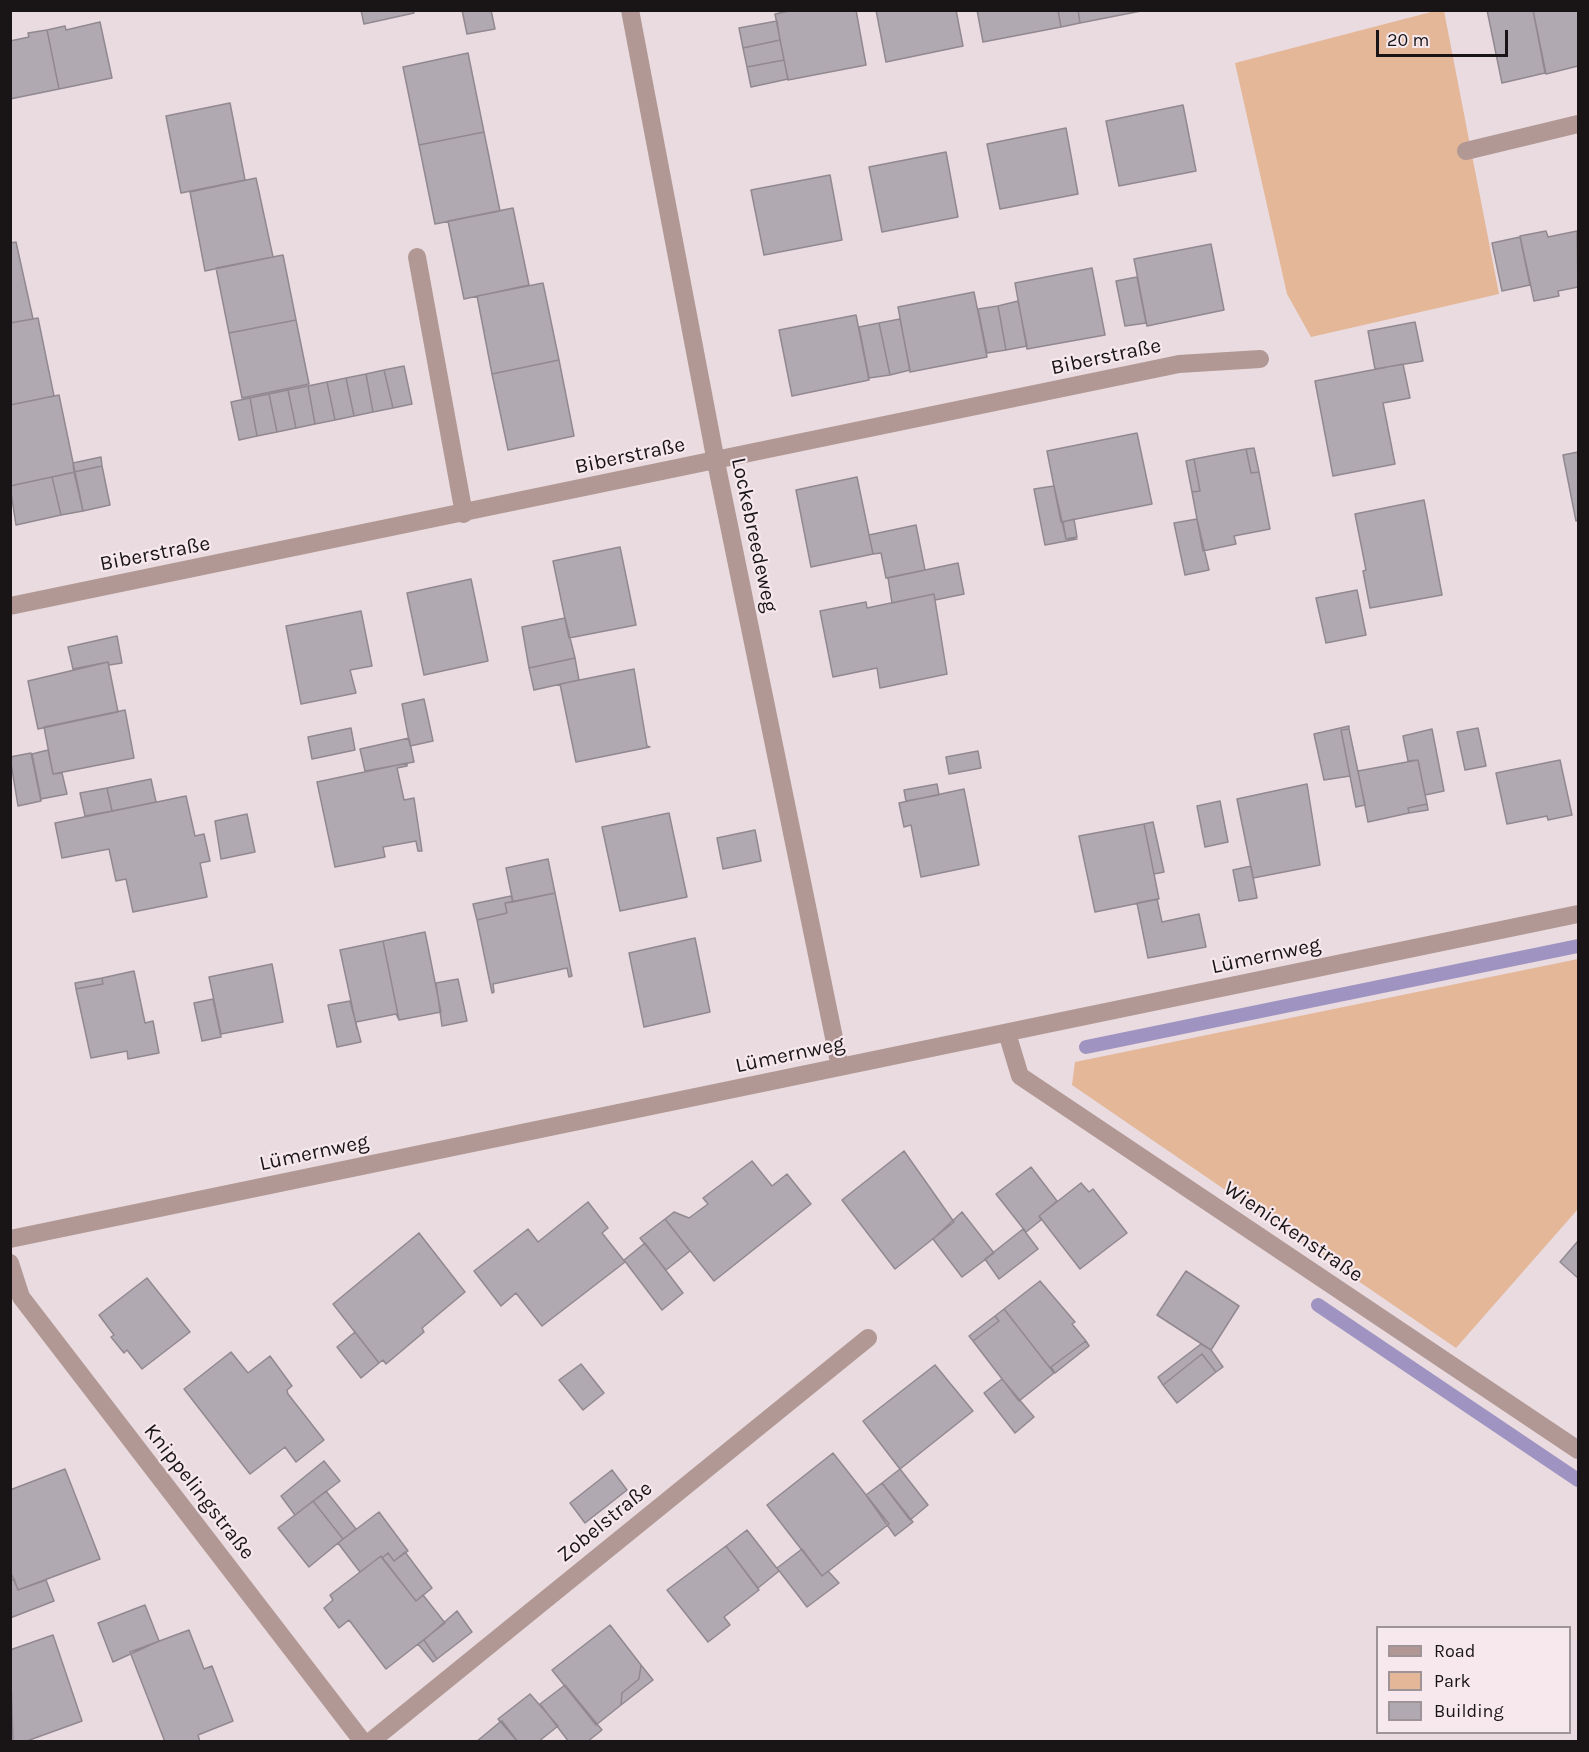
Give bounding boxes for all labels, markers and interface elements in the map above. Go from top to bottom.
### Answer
scale bar [1379,18,1511,56]
text: 20 m [1387,29,1429,51]
street label: Biberstraße [1049,333,1163,381]
street label: Biberstraße [573,432,687,480]
street label: Lockebreedeweg [725,455,783,615]
street label: Biberstraße [98,531,212,577]
street label: Lümernweg [1209,932,1323,980]
street label: Lümernweg [733,1031,847,1079]
street label: Lümernweg [257,1129,371,1177]
street label: Wienickenstraße [1219,1176,1367,1288]
street label: Knippelingstraße [138,1419,260,1565]
street label: Zobelstraße [552,1476,658,1568]
legend [1376,1626,1571,1734]
text: Road [1434,1640,1475,1662]
text: Park [1434,1670,1471,1692]
text: Building [1434,1700,1504,1722]

